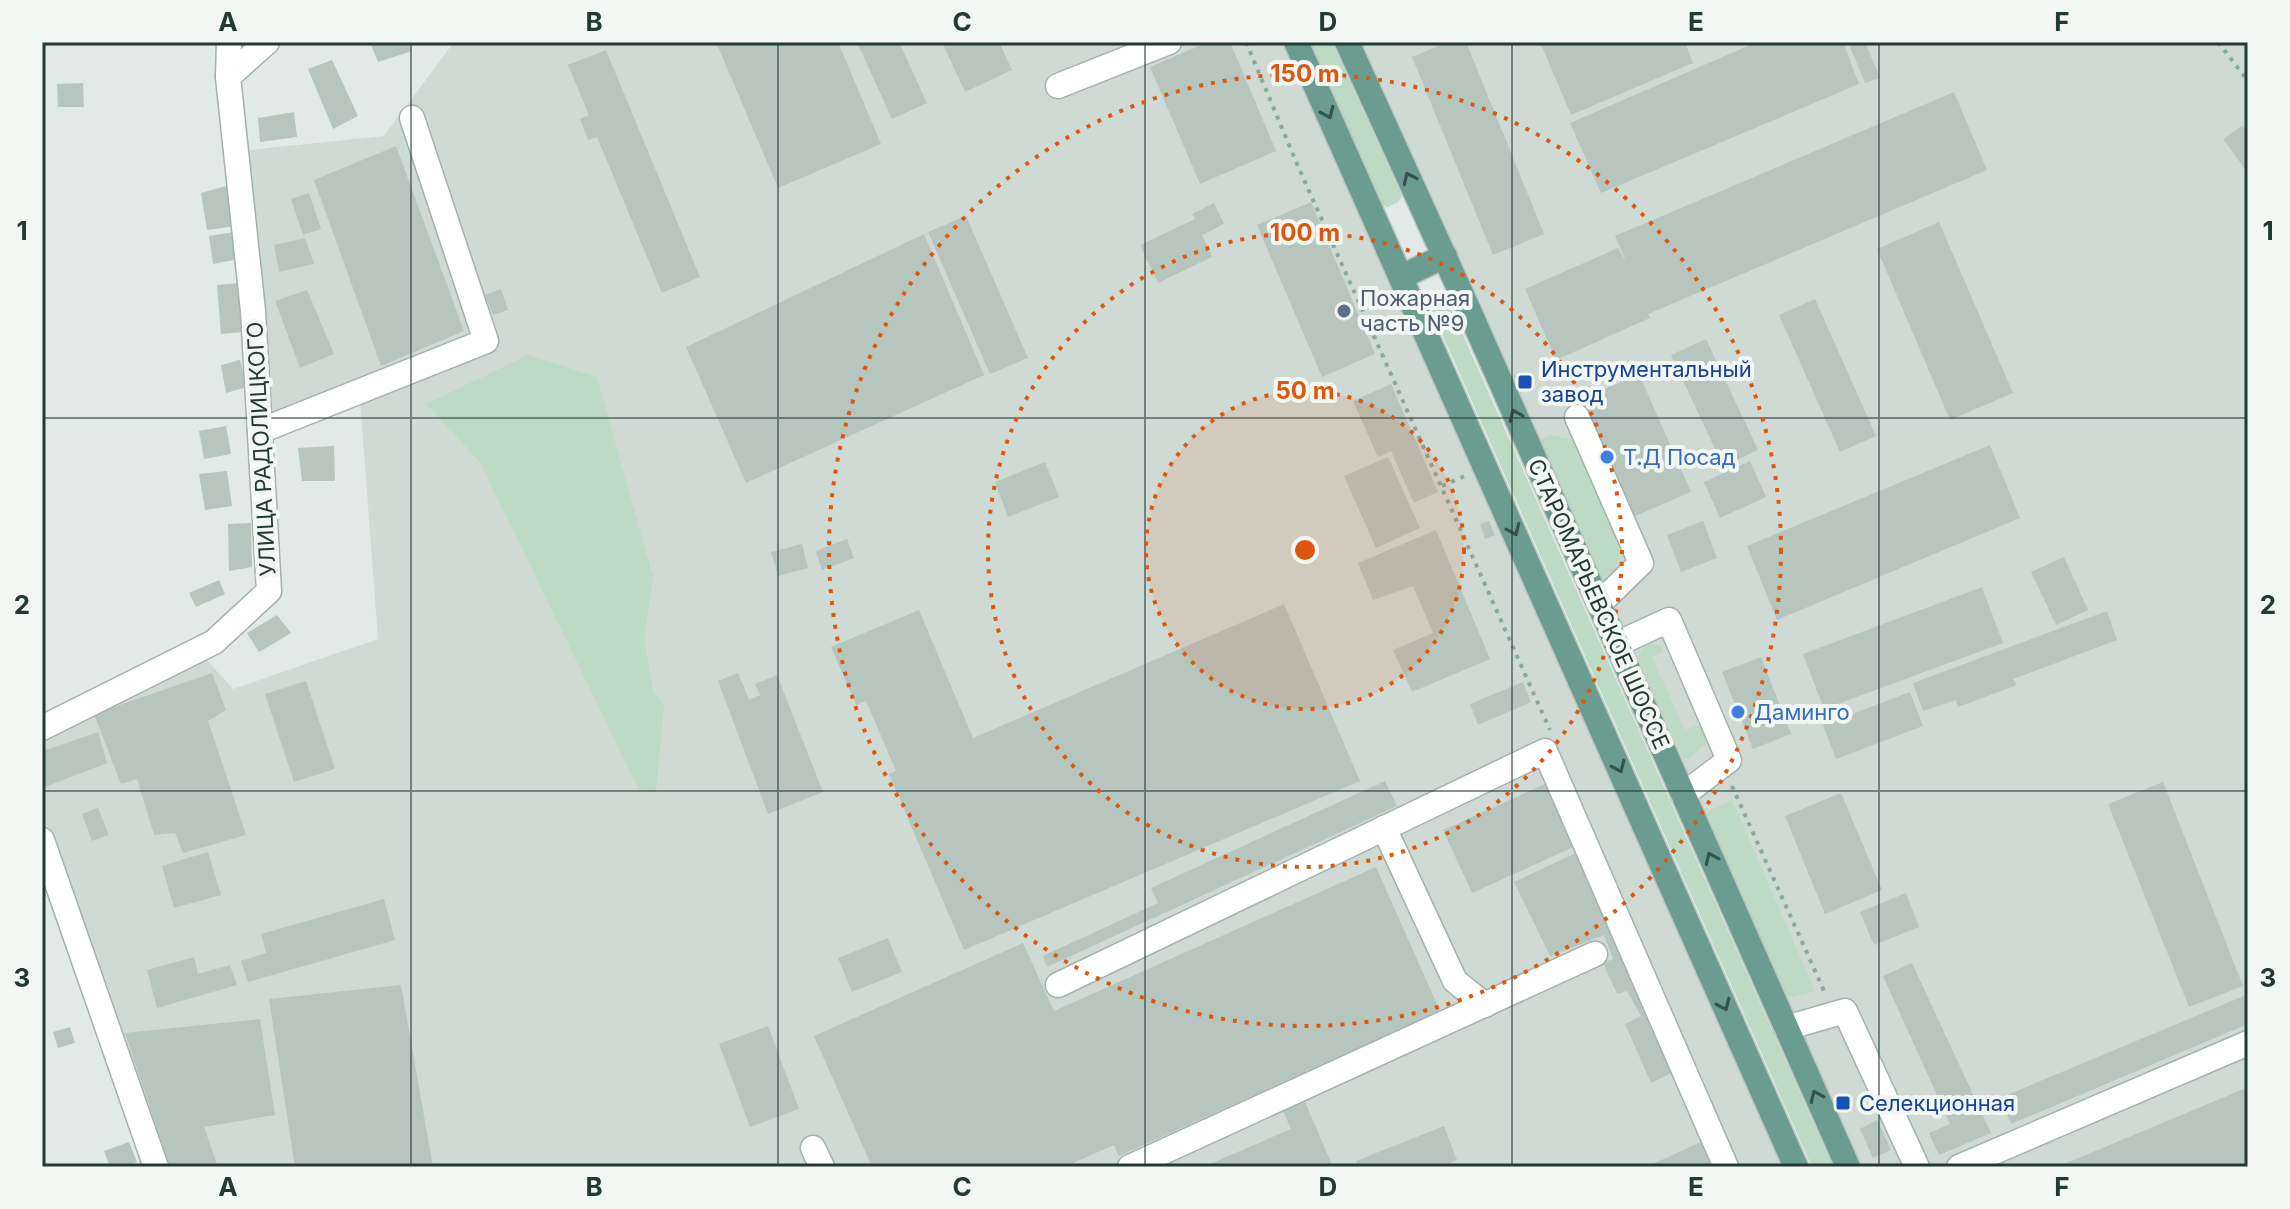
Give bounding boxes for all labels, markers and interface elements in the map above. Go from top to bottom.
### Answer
text: A [218,6,238,37]
text: B [585,6,603,37]
text: C [952,6,972,37]
text: D [1319,6,1337,37]
text: E [1688,6,1704,37]
text: F [2054,6,2070,37]
text: 150 m [1270,59,1340,88]
one-way arrow [1318,105,1334,119]
one-way arrow [1403,172,1419,186]
text: 1 [16,215,28,246]
text: 1 [2262,215,2274,246]
text: 100 m [1270,218,1340,247]
place label: Пожарная часть №9 [1360,285,1470,336]
marker: Пожарная часть №9 [1335,302,1353,320]
street label: УЛИЦА РАДОЛИЦКОГО [241,321,281,577]
place label: Инструментальный завод [1541,356,1752,407]
marker: Инструментальный завод [1516,373,1534,391]
text: 50 m [1275,376,1335,405]
one-way arrow [1509,409,1525,423]
place label: Т.Д Посад [1623,444,1736,470]
marker: Т.Д Посад [1598,448,1616,466]
street label: СТАРОМАРЬЕВСКОЕ ШОССЕ [1523,455,1675,753]
one-way arrow [1504,521,1520,536]
centre of rings [1291,536,1319,564]
text: 2 [14,589,30,620]
text: 2 [2260,589,2276,620]
place label: Даминго [1754,699,1850,725]
marker: Даминго [1729,703,1747,721]
one-way arrow [1609,759,1625,774]
one-way arrow [1704,852,1720,866]
text: 3 [14,962,30,993]
text: 3 [2260,962,2276,993]
one-way arrow [1715,997,1731,1011]
one-way arrow [1810,1089,1826,1104]
place label: Селекционная [1859,1090,2015,1116]
marker: Селекционная [1834,1094,1852,1112]
text: A [218,1171,238,1202]
text: B [585,1171,603,1202]
text: C [952,1171,972,1202]
text: D [1319,1171,1337,1202]
text: E [1688,1171,1704,1202]
text: F [2054,1171,2070,1202]

